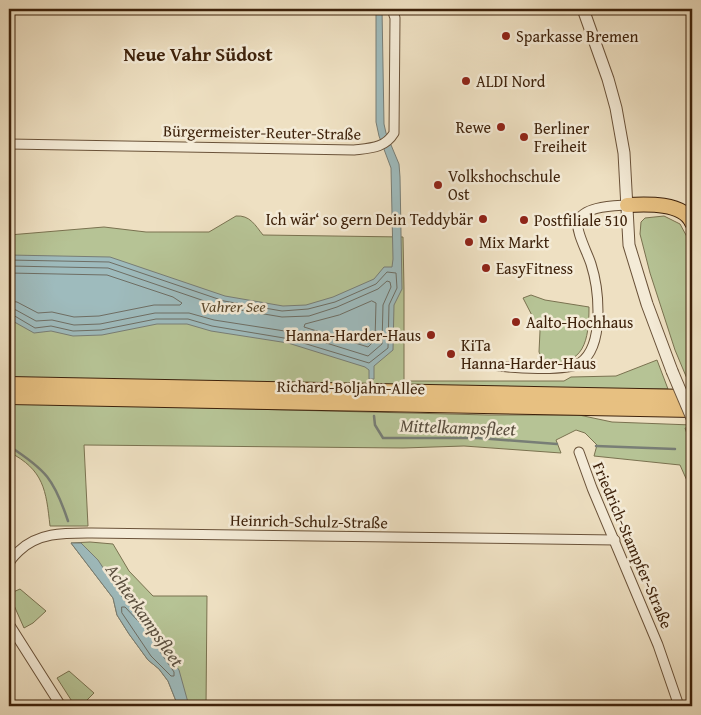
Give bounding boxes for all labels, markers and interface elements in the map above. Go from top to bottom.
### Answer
place label: Sparkasse Bremen [516,24,639,48]
marker: Sparkasse Bremen [500,30,512,42]
district label: Neue Vahr Südost [123,40,273,68]
place label: ALDI Nord [476,69,546,93]
marker: ALDI Nord [460,75,472,87]
place label: Rewe [456,115,491,139]
place label: Berliner Freiheit [534,116,590,158]
street label: Bürgermeister-Reuter-Straße [163,118,361,146]
marker: Rewe [495,121,507,133]
marker: Berliner Freiheit [518,131,530,143]
place label: Volkshochschule Ost [448,164,561,206]
marker: Volkshochschule Ost [432,179,444,191]
place label: Ich wär‘ so gern Dein Teddybär [266,207,473,231]
place label: Postfiliale 510 [534,208,628,232]
marker: Ich wär‘ so gern Dein Teddybär [477,213,489,225]
marker: Postfiliale 510 [518,214,530,226]
place label: Mix Markt [479,230,550,254]
marker: Mix Markt [463,236,475,248]
place label: EasyFitness [496,256,573,280]
marker: EasyFitness [480,262,492,274]
park label: Vahrer See [200,294,266,318]
place label: Aalto-Hochhaus [526,310,633,334]
marker: Aalto-Hochhaus [510,316,522,328]
place label: Hanna-Harder-Haus [286,323,421,347]
marker: Hanna-Harder-Haus [425,329,437,341]
place label: KiTa Hanna-Harder-Haus [461,333,596,375]
marker: KiTa Hanna-Harder-Haus [445,348,457,360]
street label: Richard-Boljahn-Allee [277,374,425,400]
water label: Mittelkampsfleet [400,411,517,443]
street label: Friedrich-Stampfer-Straße [587,458,679,632]
street label: Heinrich-Schulz-Straße [230,508,388,534]
water label: Achterkampsfleet [99,557,191,672]

